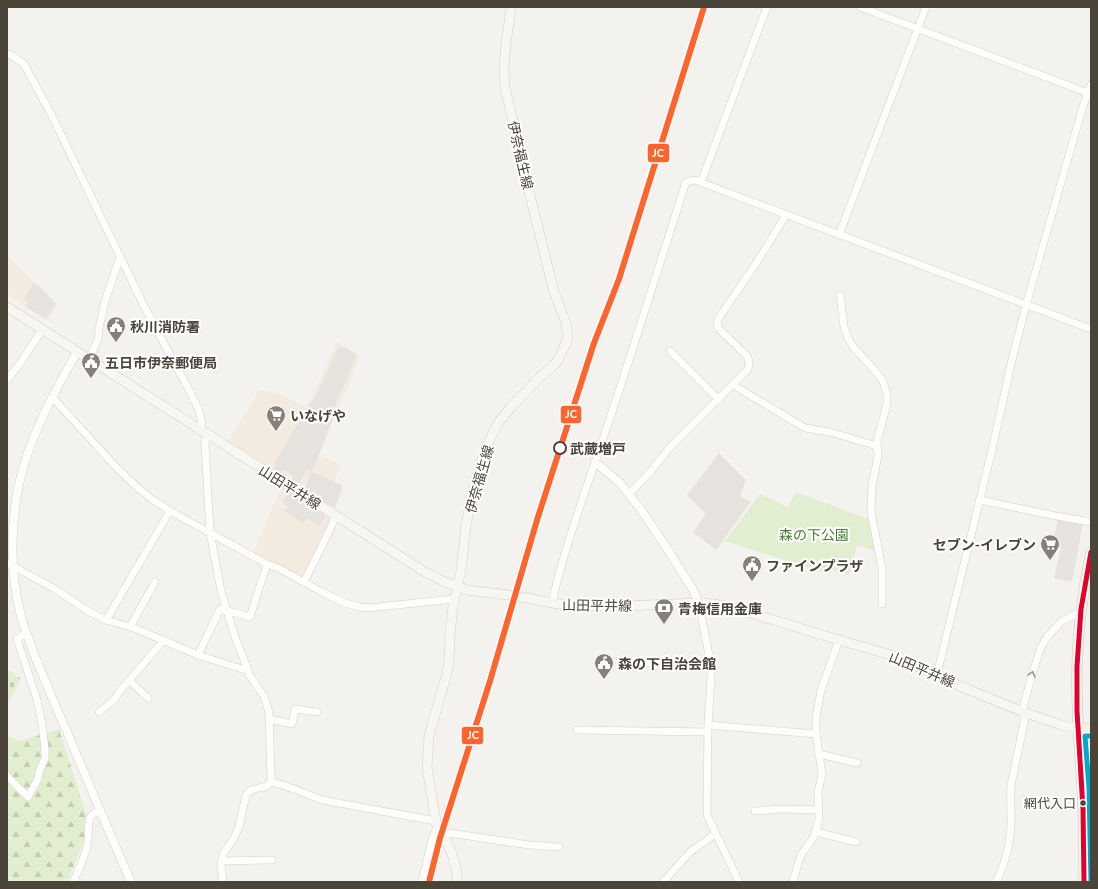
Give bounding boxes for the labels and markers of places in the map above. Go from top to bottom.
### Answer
public building icon: 秋川消防署 [105,315,127,343]
place label: 秋川消防署 [130,318,200,335]
public building icon: 五日市伊奈郵便局 [80,351,102,379]
place label: 五日市伊奈郵便局 [105,354,217,371]
supermarket icon: いなげや [265,404,287,432]
place label: いなげや [290,407,346,424]
place label: 武蔵増戸 [570,440,626,457]
marker: 武蔵増戸 [553,441,567,455]
supermarket icon: セブン-イレブン [1039,533,1061,561]
place label: セブン-イレブン [933,536,1036,553]
public building icon: ファインプラザ [741,554,763,582]
place label: ファインプラザ [766,557,864,574]
bank icon: 青梅信用金庫 [653,597,675,625]
place label: 青梅信用金庫 [678,600,762,617]
public building icon: 森の下自治会館 [593,652,615,680]
place label: 森の下自治会館 [618,655,716,672]
place label: 網代入口 [1024,795,1076,811]
marker: 網代入口 [1078,798,1088,808]

